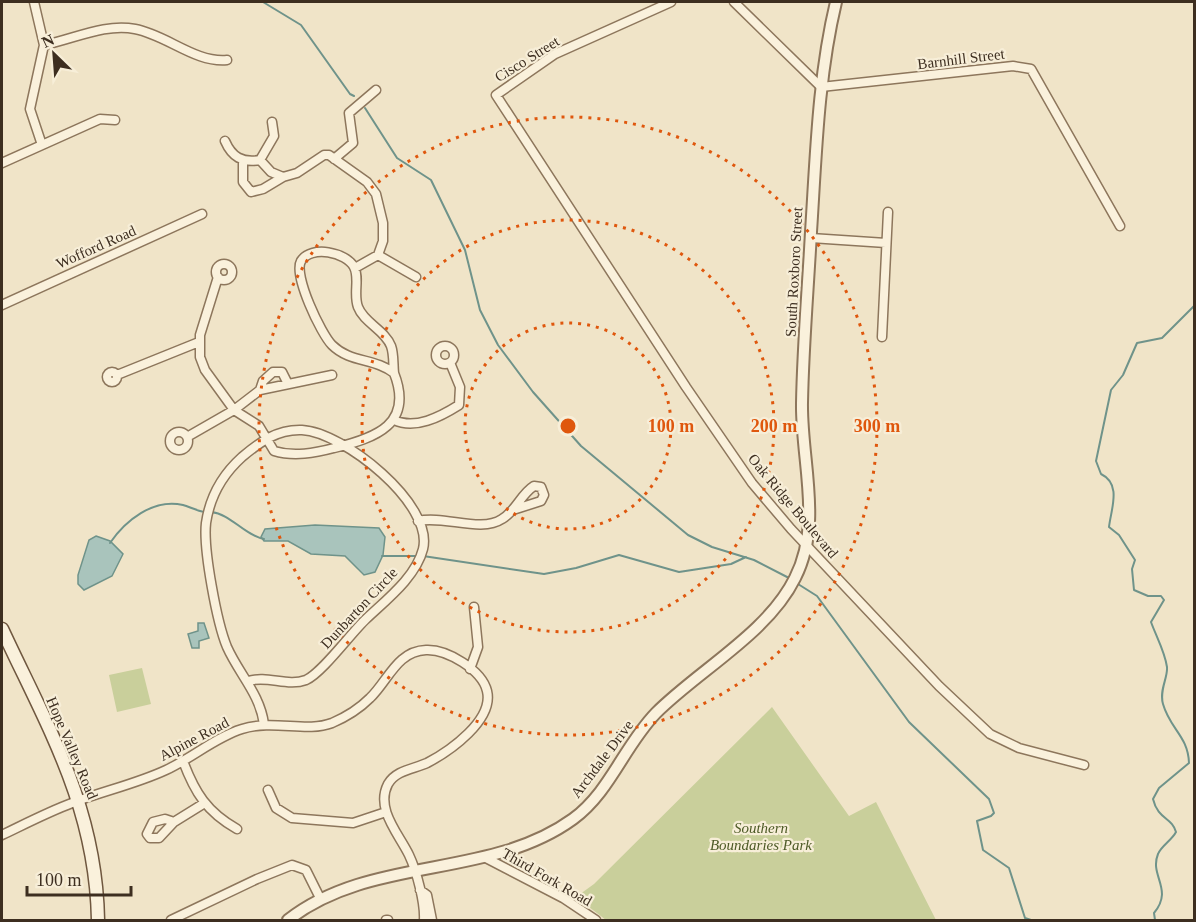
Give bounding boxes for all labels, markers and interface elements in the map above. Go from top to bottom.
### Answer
north arrow [24,24,84,84]
text: N [39,31,57,51]
street label: Cisco Street [492,32,563,85]
street label: Barnhill Street [916,46,1006,72]
street label: South Roxboro Street [783,206,805,337]
street label: Wofford Road [54,222,139,272]
centre of rings [558,416,578,436]
text: 100 m [648,416,694,436]
text: 200 m [751,416,797,436]
text: 300 m [854,416,900,436]
street label: Oak Ridge Boulevard [745,451,841,562]
street label: Dunbarton Circle [317,564,401,652]
street label: Hope Valley Road [43,694,101,802]
street label: Alpine Road [157,714,232,764]
street label: Archdale Drive [568,717,637,801]
park label: Southern Boundaries Park [710,820,812,853]
street label: Third Fork Road [499,845,595,909]
scale bar [27,859,130,897]
text: 100 m [36,870,82,890]

